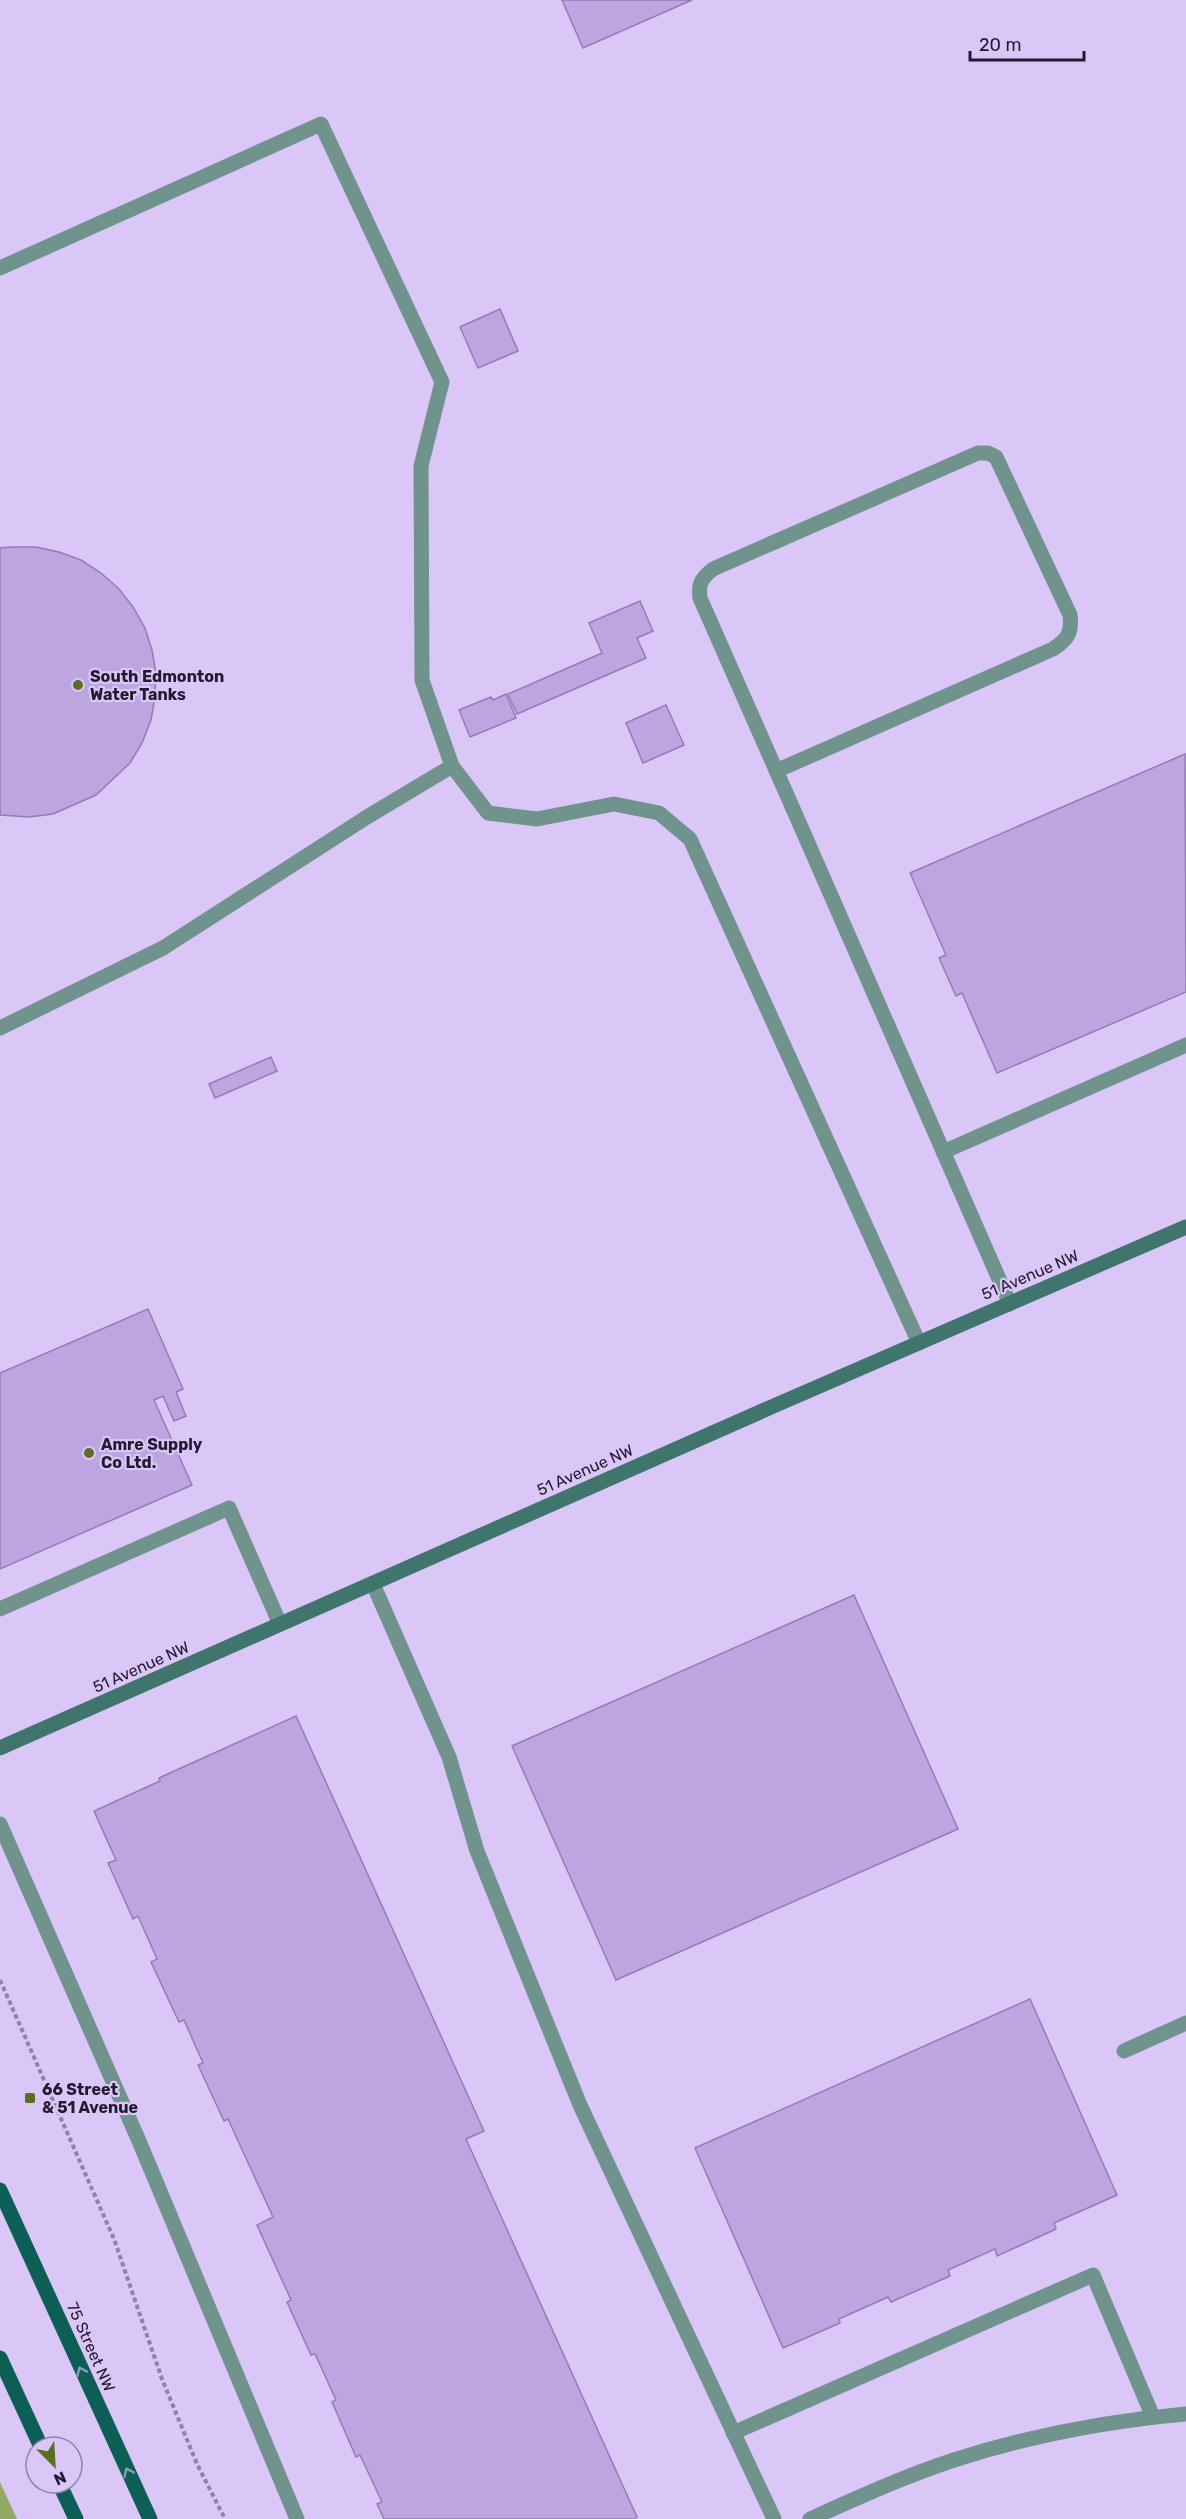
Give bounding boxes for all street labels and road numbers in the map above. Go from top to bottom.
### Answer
street label: 51 Avenue NW [979,1246,1082,1304]
street label: 51 Avenue NW [534,1440,636,1500]
street label: 51 Avenue NW [90,1637,192,1697]
street label: 75 Street NW [63,2299,119,2395]

